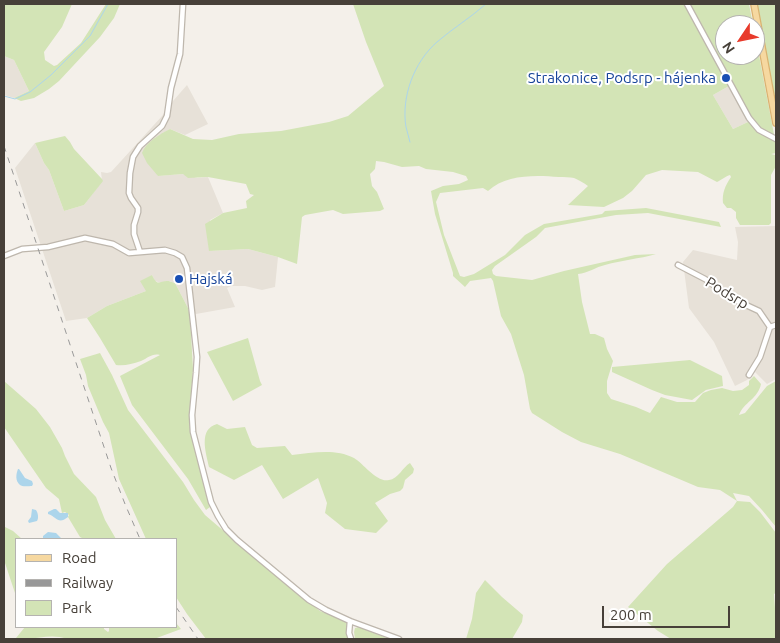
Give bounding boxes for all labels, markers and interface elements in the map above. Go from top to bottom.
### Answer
north arrow [715,15,765,65]
text: N [719,39,738,57]
place label: Strakonice, Podsrp - hájenka [528,69,716,87]
marker: Strakonice, Podsrp - hájenka [720,72,732,84]
place label: Hajská [189,270,233,288]
marker: Hajská [173,273,185,285]
street label: Podsrp [702,273,752,313]
legend [15,538,178,628]
text: Road [62,549,97,566]
text: Railway [62,574,113,591]
scale bar [605,596,732,628]
text: Park [62,599,92,616]
text: 200 m [610,606,652,623]

